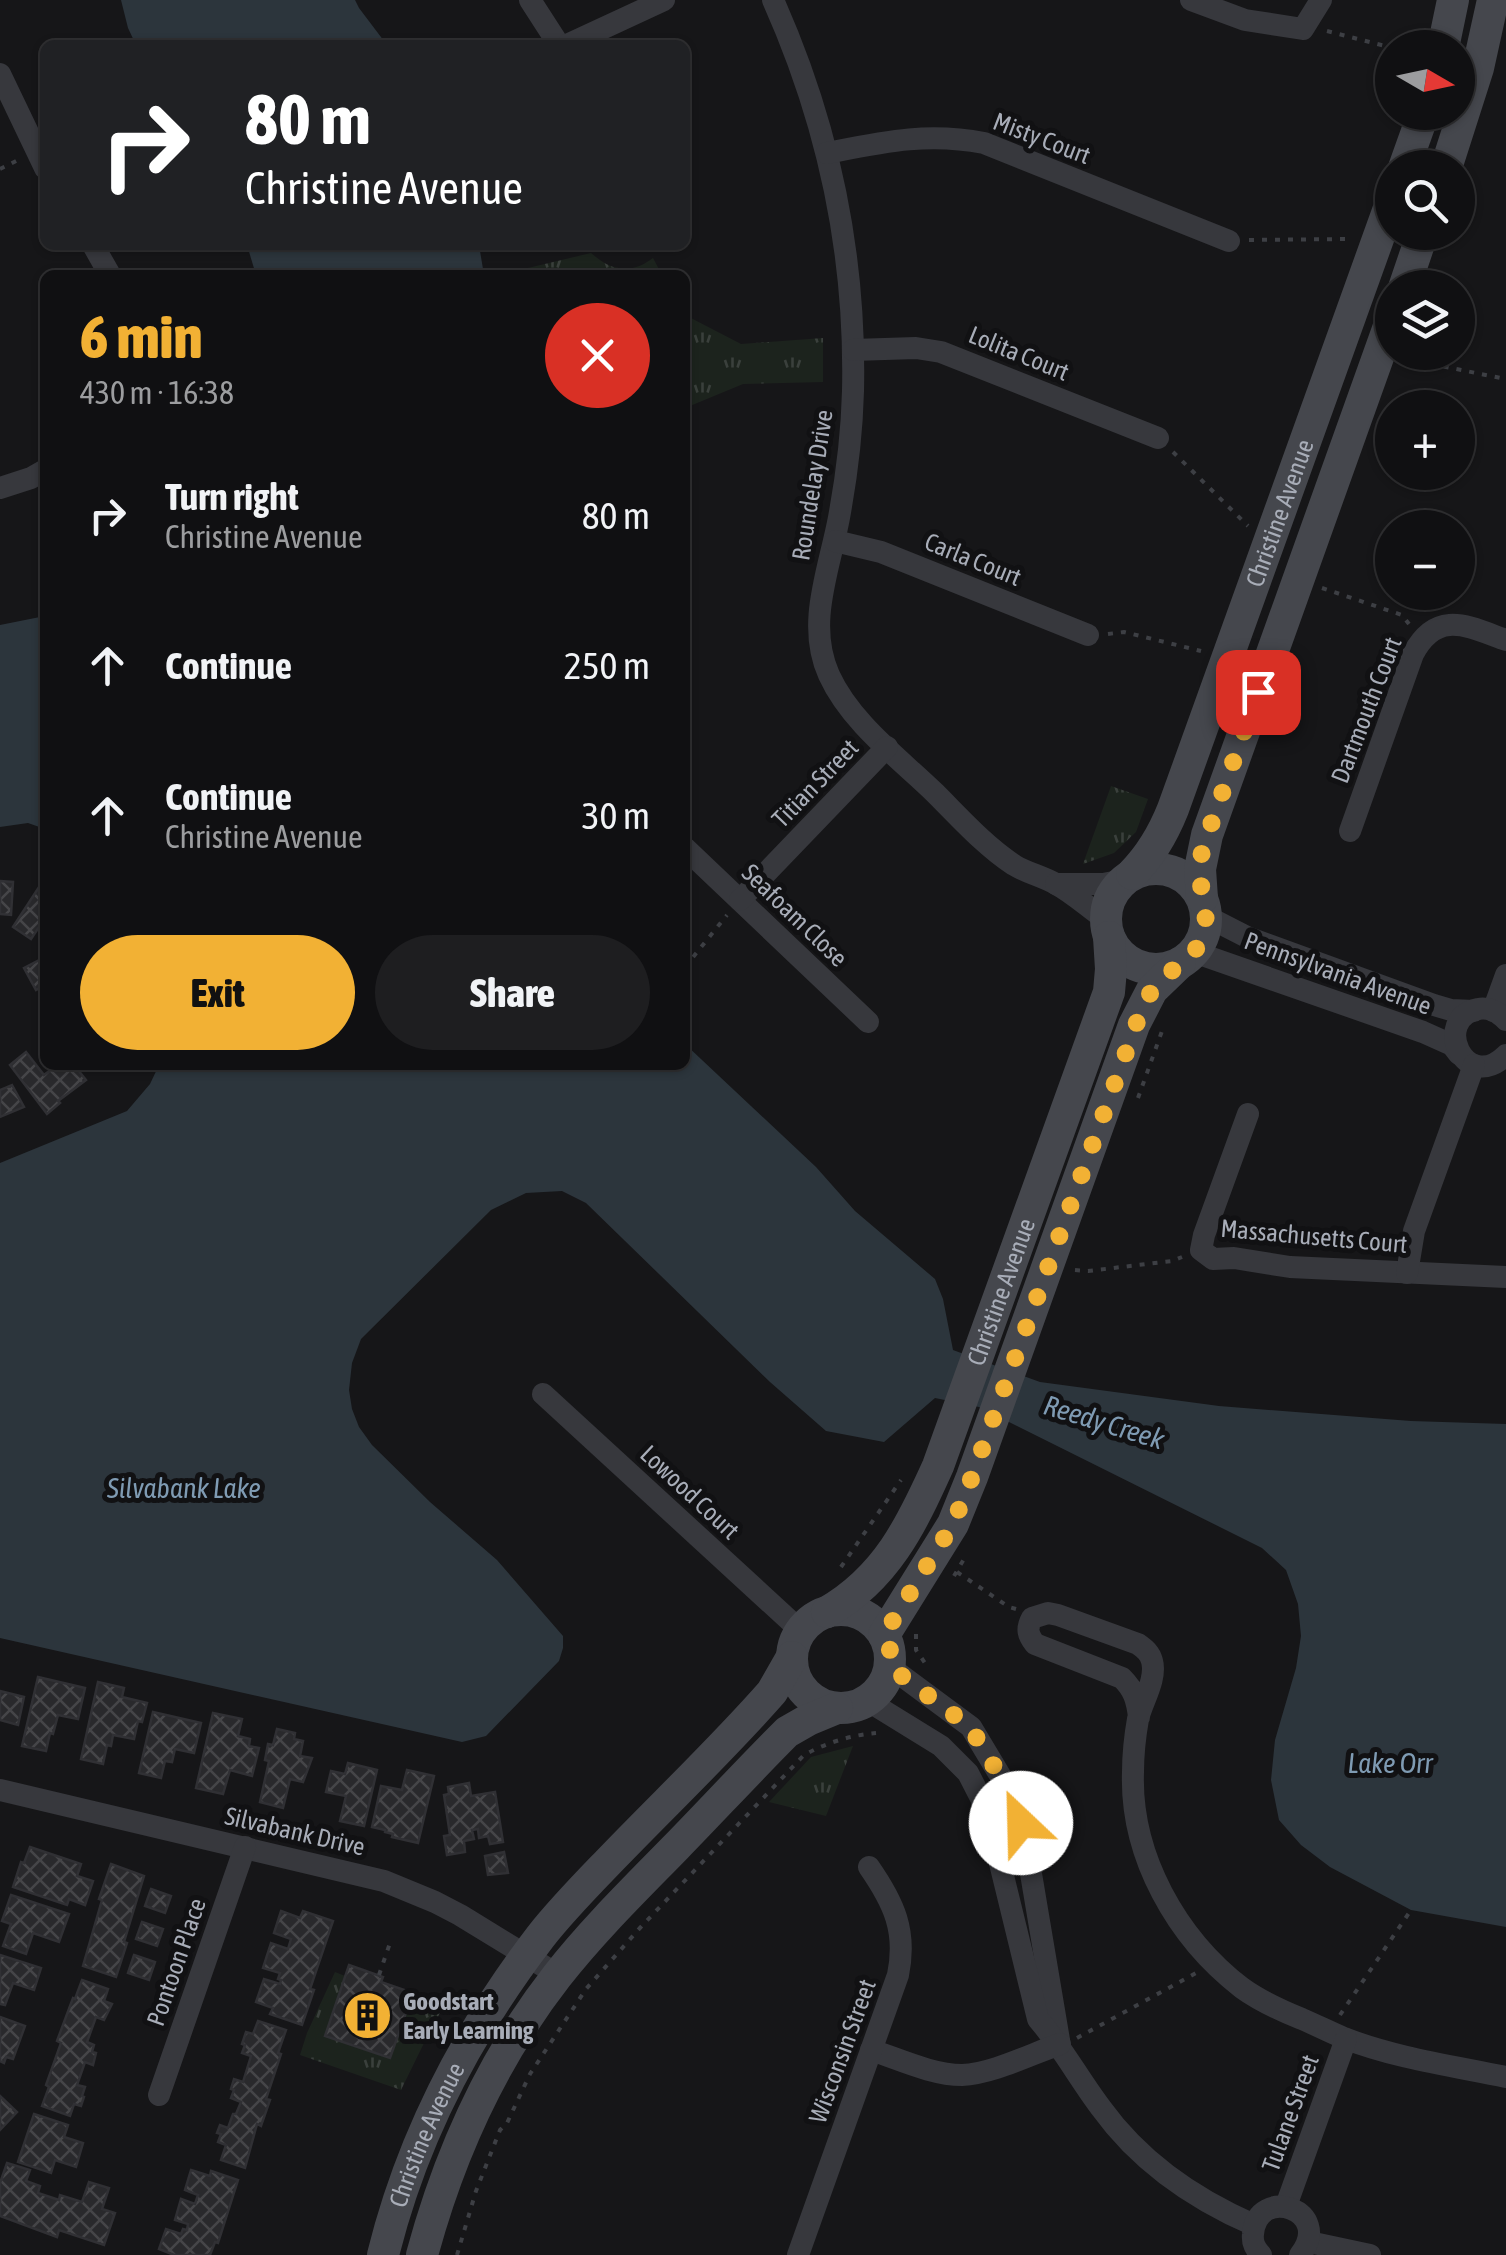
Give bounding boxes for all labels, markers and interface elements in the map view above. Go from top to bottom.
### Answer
north arrow [1375,30,1475,130]
map controls [1375,30,1475,610]
text: 80 m [245,79,371,159]
icon: right [80,80,210,210]
street label: Misty Court [990,107,1094,169]
button: search [1375,150,1475,250]
text: Christine Avenue [245,162,523,214]
button: layers [1375,270,1475,370]
text: 6 min [80,302,203,371]
button: close [545,303,650,408]
street label: Lolita Court [965,320,1073,386]
text: 430 m · 16:38 [80,374,234,411]
button: + [1375,390,1475,490]
street label: Roundelay Drive [786,408,838,562]
street label: Christine Avenue [1240,435,1319,590]
text: Turn right [165,475,299,518]
icon: right [80,488,135,543]
text: 80 m [582,494,650,537]
button: − [1375,510,1475,610]
text: Christine Avenue [165,518,363,555]
street label: Carla Court [921,527,1025,591]
street label: Dartmouth Court [1325,633,1407,787]
icon: ahead [80,638,135,693]
text: Continue [165,644,292,687]
text: 250 m [564,644,650,687]
pin [1216,650,1301,735]
icon: arrive [1231,665,1286,720]
street label: Titian Street [766,733,864,833]
text: Continue [165,775,292,818]
icon: ahead [80,788,135,843]
text: 30 m [582,794,650,837]
text: Christine Avenue [165,818,363,855]
street label: Seafoam Close [737,858,853,972]
street label: Pennsylvania Avenue [1241,926,1435,1020]
button: Exit [80,935,355,1050]
button: Share [375,935,650,1050]
street label: Christine Avenue [961,1214,1040,1369]
street label: Massachusetts Court [1219,1214,1409,1258]
water label: Reedy Creek [1040,1389,1169,1456]
street label: Lowood Court [635,1439,745,1545]
water label: Silvabank Lake [106,1472,261,1504]
water label: Lake Orr [1347,1747,1434,1779]
position arrow [969,1771,1073,1875]
street label: Silvabank Drive [222,1801,368,1861]
street label: Pontoon Place [141,1895,211,2029]
street label: Wisconsin Street [803,1975,881,2127]
place label: Goodstart Early Learning [403,1987,534,2044]
building icon: Goodstart Early Learning [342,1989,394,2041]
street label: Tulane Street [1256,2051,1324,2175]
street label: Christine Avenue [383,2058,470,2211]

